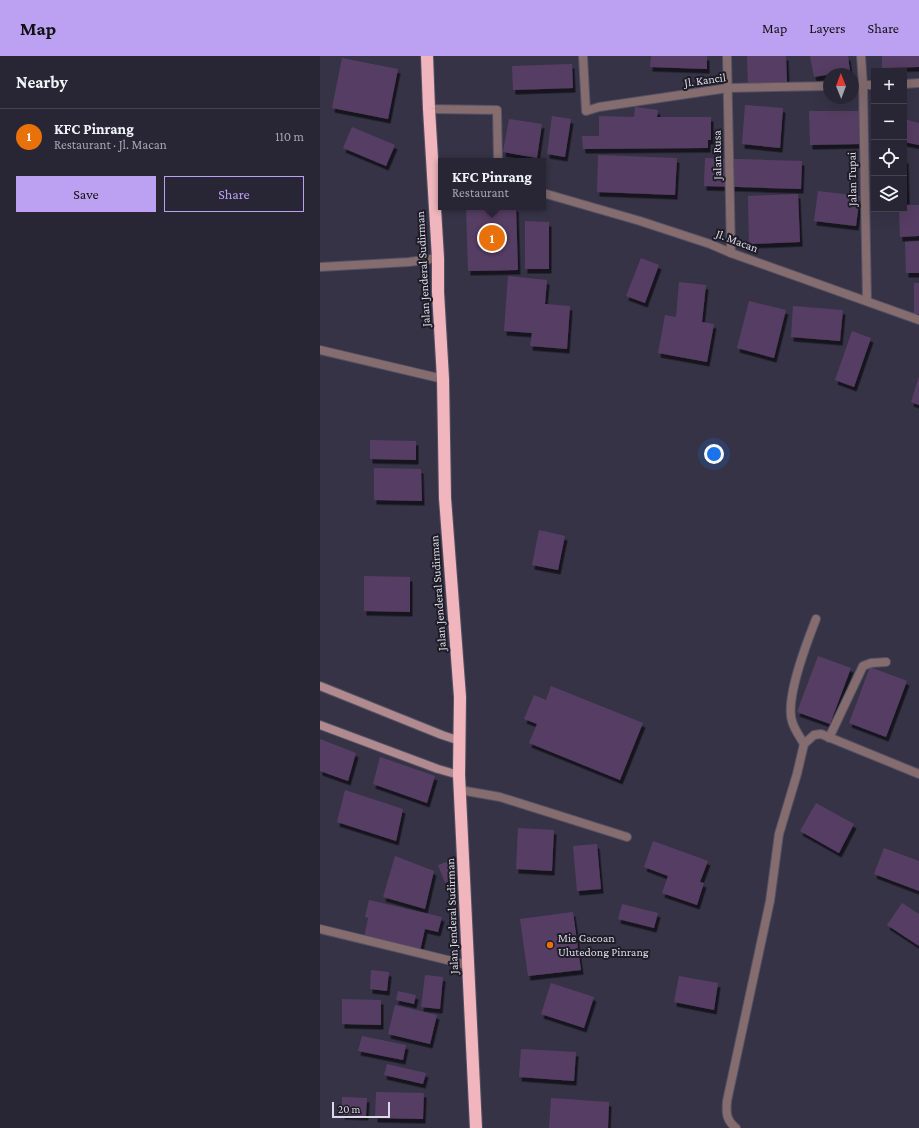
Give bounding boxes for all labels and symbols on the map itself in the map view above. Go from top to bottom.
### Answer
north arrow [823,68,859,104]
street label: Jl. Kancil [682,70,727,90]
street label: Jalan Rusa [710,130,724,181]
street label: Jalan Tupai [845,152,859,207]
street label: Jalan Jenderal Sudirman [413,210,433,328]
pin: 1 [479,223,505,253]
street label: Jl. Macan [713,226,761,256]
your location [704,444,724,464]
street label: Jalan Jenderal Sudirman [427,534,449,652]
street label: Jalan Jenderal Sudirman [443,857,461,975]
place label: Mie Gacoan Ulutedong Pinrang [558,931,649,959]
marker: Mie Gacoan Ulutedong Pinrang [545,940,555,950]
scale bar [332,1100,390,1119]

